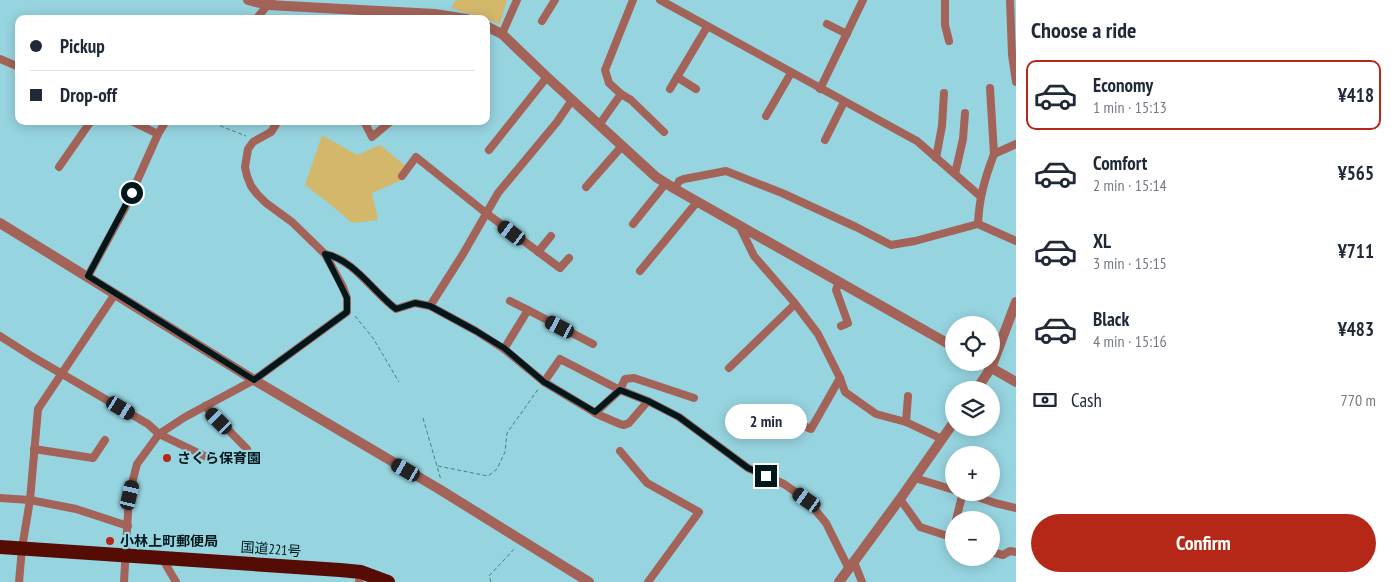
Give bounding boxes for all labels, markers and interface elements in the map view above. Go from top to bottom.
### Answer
text: Choose a ride [1031,16,1136,44]
text: Pickup [60,34,105,58]
icon: car [1033,73,1078,118]
text: Economy [1093,73,1153,97]
text: Drop-off [60,83,117,107]
text: ¥418 [1338,83,1374,107]
text: 1 min · 15:13 [1093,97,1167,117]
icon: car [1033,151,1078,196]
text: Comfort [1093,151,1147,175]
text: ¥565 [1338,161,1374,185]
text: 2 min · 15:14 [1093,175,1167,195]
route start [121,182,143,204]
car [495,218,528,248]
icon: car [1033,229,1078,274]
text: XL [1093,229,1111,253]
text: ¥711 [1338,239,1374,263]
text: 3 min · 15:15 [1093,253,1167,273]
icon: car [1033,307,1078,352]
text: Black [1093,307,1129,331]
car [543,314,576,340]
map controls [945,316,1000,566]
button: locate [945,316,1000,371]
text: ¥483 [1338,317,1374,341]
text: 4 min · 15:16 [1093,331,1167,351]
button: layers [945,381,1000,436]
icon: cash [1031,386,1059,414]
text: Cash [1071,388,1102,412]
text: 770 m [1341,390,1376,410]
car [104,394,137,422]
callout: 2 min [725,404,807,438]
car [203,405,234,437]
text: 2 min [750,411,782,431]
button: + [945,446,1000,501]
place label: さくら保育園 [177,449,261,467]
marker: さくら保育園 [161,452,173,464]
car [389,456,422,484]
route end [755,465,777,487]
car [119,479,140,511]
car [790,485,823,515]
button: − [945,511,1000,566]
button: Confirm [1031,514,1376,572]
place label: 小林上町郵便局 [120,532,218,550]
marker: 小林上町郵便局 [104,535,116,547]
street label: 国道221号 [240,538,302,560]

